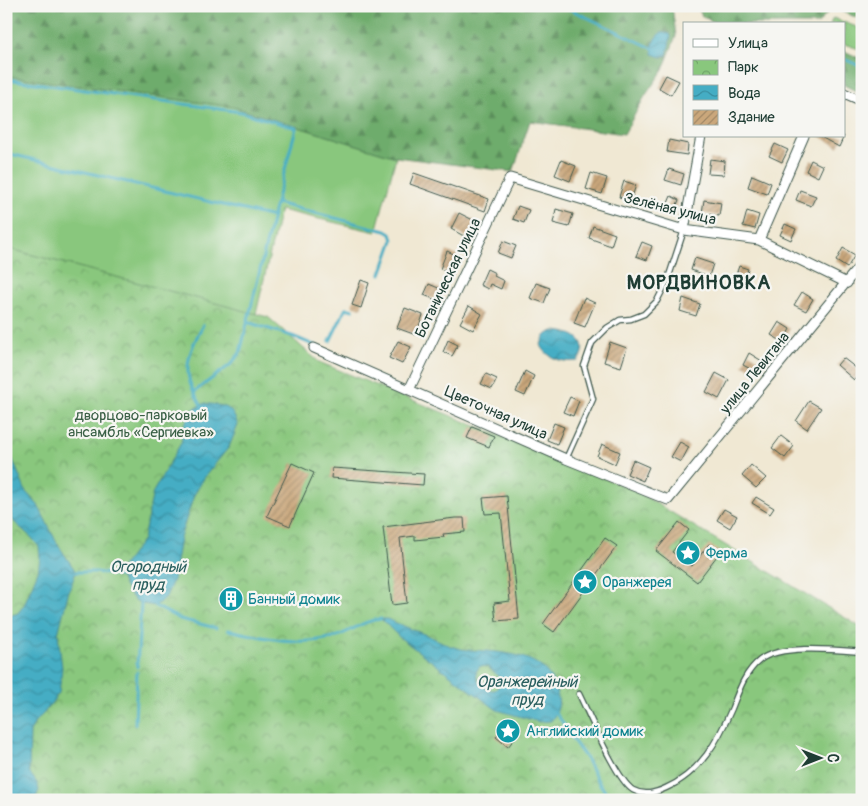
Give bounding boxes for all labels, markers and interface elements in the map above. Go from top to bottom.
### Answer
legend [683,22,846,138]
text: Улица [728,34,768,53]
text: Парк [728,58,759,77]
text: Вода [728,84,761,103]
text: Здание [728,108,775,127]
street label: Зелёная улица [622,188,718,230]
street label: Ботаническая улица [411,215,485,341]
district label: МОРДВИНОВКА [627,270,771,295]
street label: улица Левитана [716,328,794,419]
street label: Цветочная улица [442,382,550,444]
park label: дворцово-парковый ансамбль «Сергиевка» [68,406,214,442]
place icon: Ферма [675,540,701,566]
place label: Ферма [706,544,747,563]
water label: Огородный пруд [110,557,187,595]
place icon: Оранжерея [572,569,598,595]
place label: Оранжерея [602,573,672,592]
building icon: Банный домик [218,586,244,612]
place label: Банный домик [248,590,341,609]
water label: Оранжерейный пруд [477,672,578,710]
place icon: Английский домик [495,718,521,744]
place label: Английский домик [526,722,644,741]
north arrow [796,734,846,784]
text: С [824,754,841,763]

